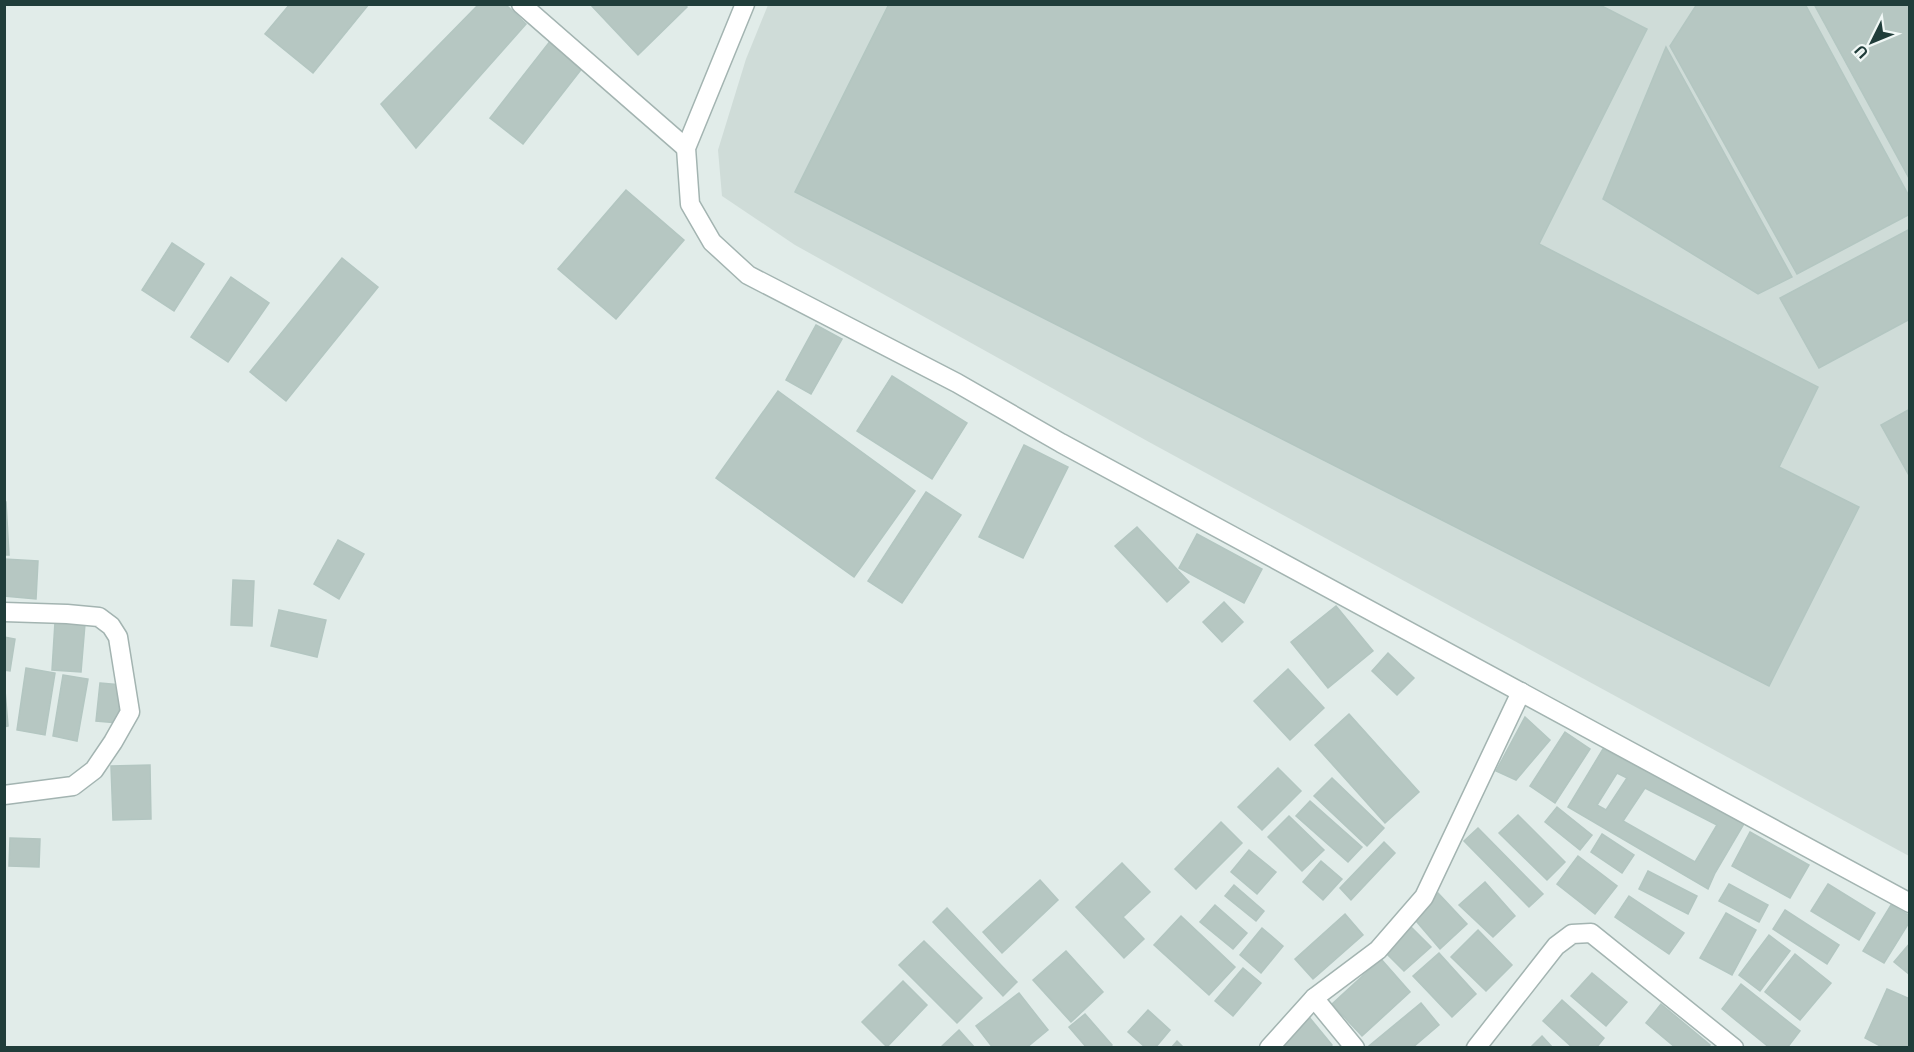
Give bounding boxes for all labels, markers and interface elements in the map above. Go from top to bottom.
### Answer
north arrow [1842,12,1902,72]
text: U [1851,42,1872,62]

